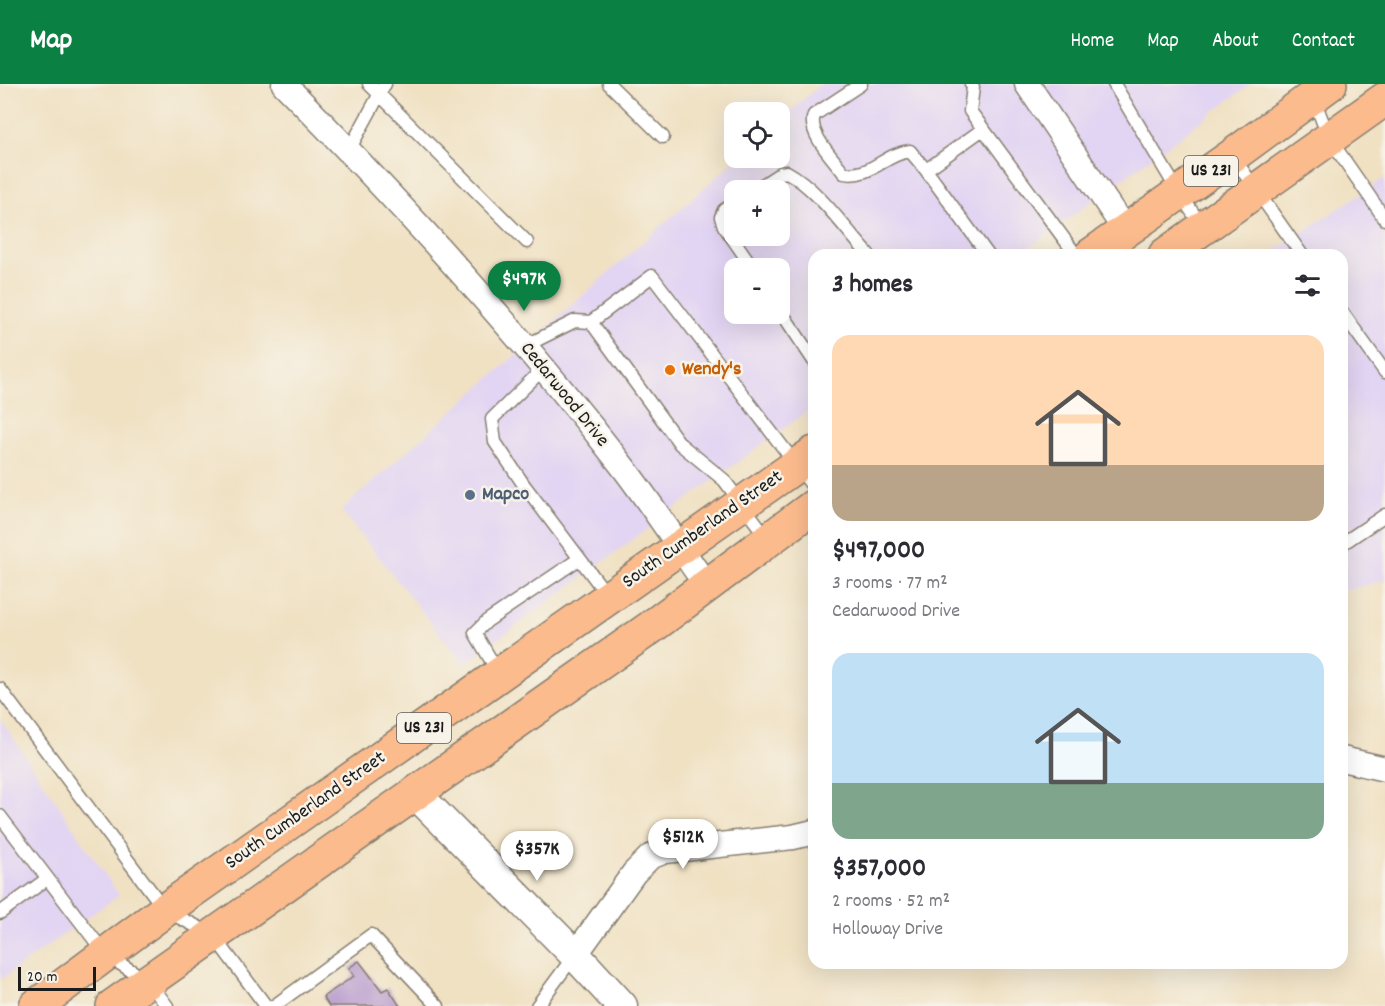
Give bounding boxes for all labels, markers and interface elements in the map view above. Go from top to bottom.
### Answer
text: Map [30,22,72,62]
text: Home [1070,27,1114,57]
text: Map [1147,27,1179,57]
text: About [1212,27,1259,57]
text: Contact [1292,27,1355,57]
map controls [724,102,790,324]
button: locate [724,102,790,168]
road number: US 231 [1184,156,1238,186]
button: + [724,180,790,246]
button: − [724,258,790,324]
pin: $497K [482,261,566,312]
text: $497K [502,266,546,294]
text: 3 homes [832,267,913,304]
icon: filters [1291,269,1324,302]
street label: Cedarwood Drive [513,336,615,454]
place label: Wendy's [682,356,741,384]
marker: Wendy's [663,363,677,377]
icon: home [1024,374,1132,482]
street label: South Cumberland Street [617,464,789,596]
place label: Mapco [482,481,529,509]
marker: Mapco [463,488,477,502]
text: $497,000 [832,533,925,570]
text: 3 rooms · 77 m² [832,570,948,598]
text: Cedarwood Drive [832,598,960,626]
icon: home [1024,692,1132,800]
road number: US 231 [397,713,451,743]
street label: South Cumberland Street [220,745,392,877]
pin: $512K [641,819,725,870]
text: $512K [662,824,704,852]
pin: $357K [495,831,579,882]
text: $357K [514,836,560,864]
text: $357,000 [832,851,926,888]
text: 2 rooms · 52 m² [832,888,950,916]
text: Holloway Drive [832,916,943,944]
scale bar [18,964,96,992]
text: 20 m [27,966,57,989]

